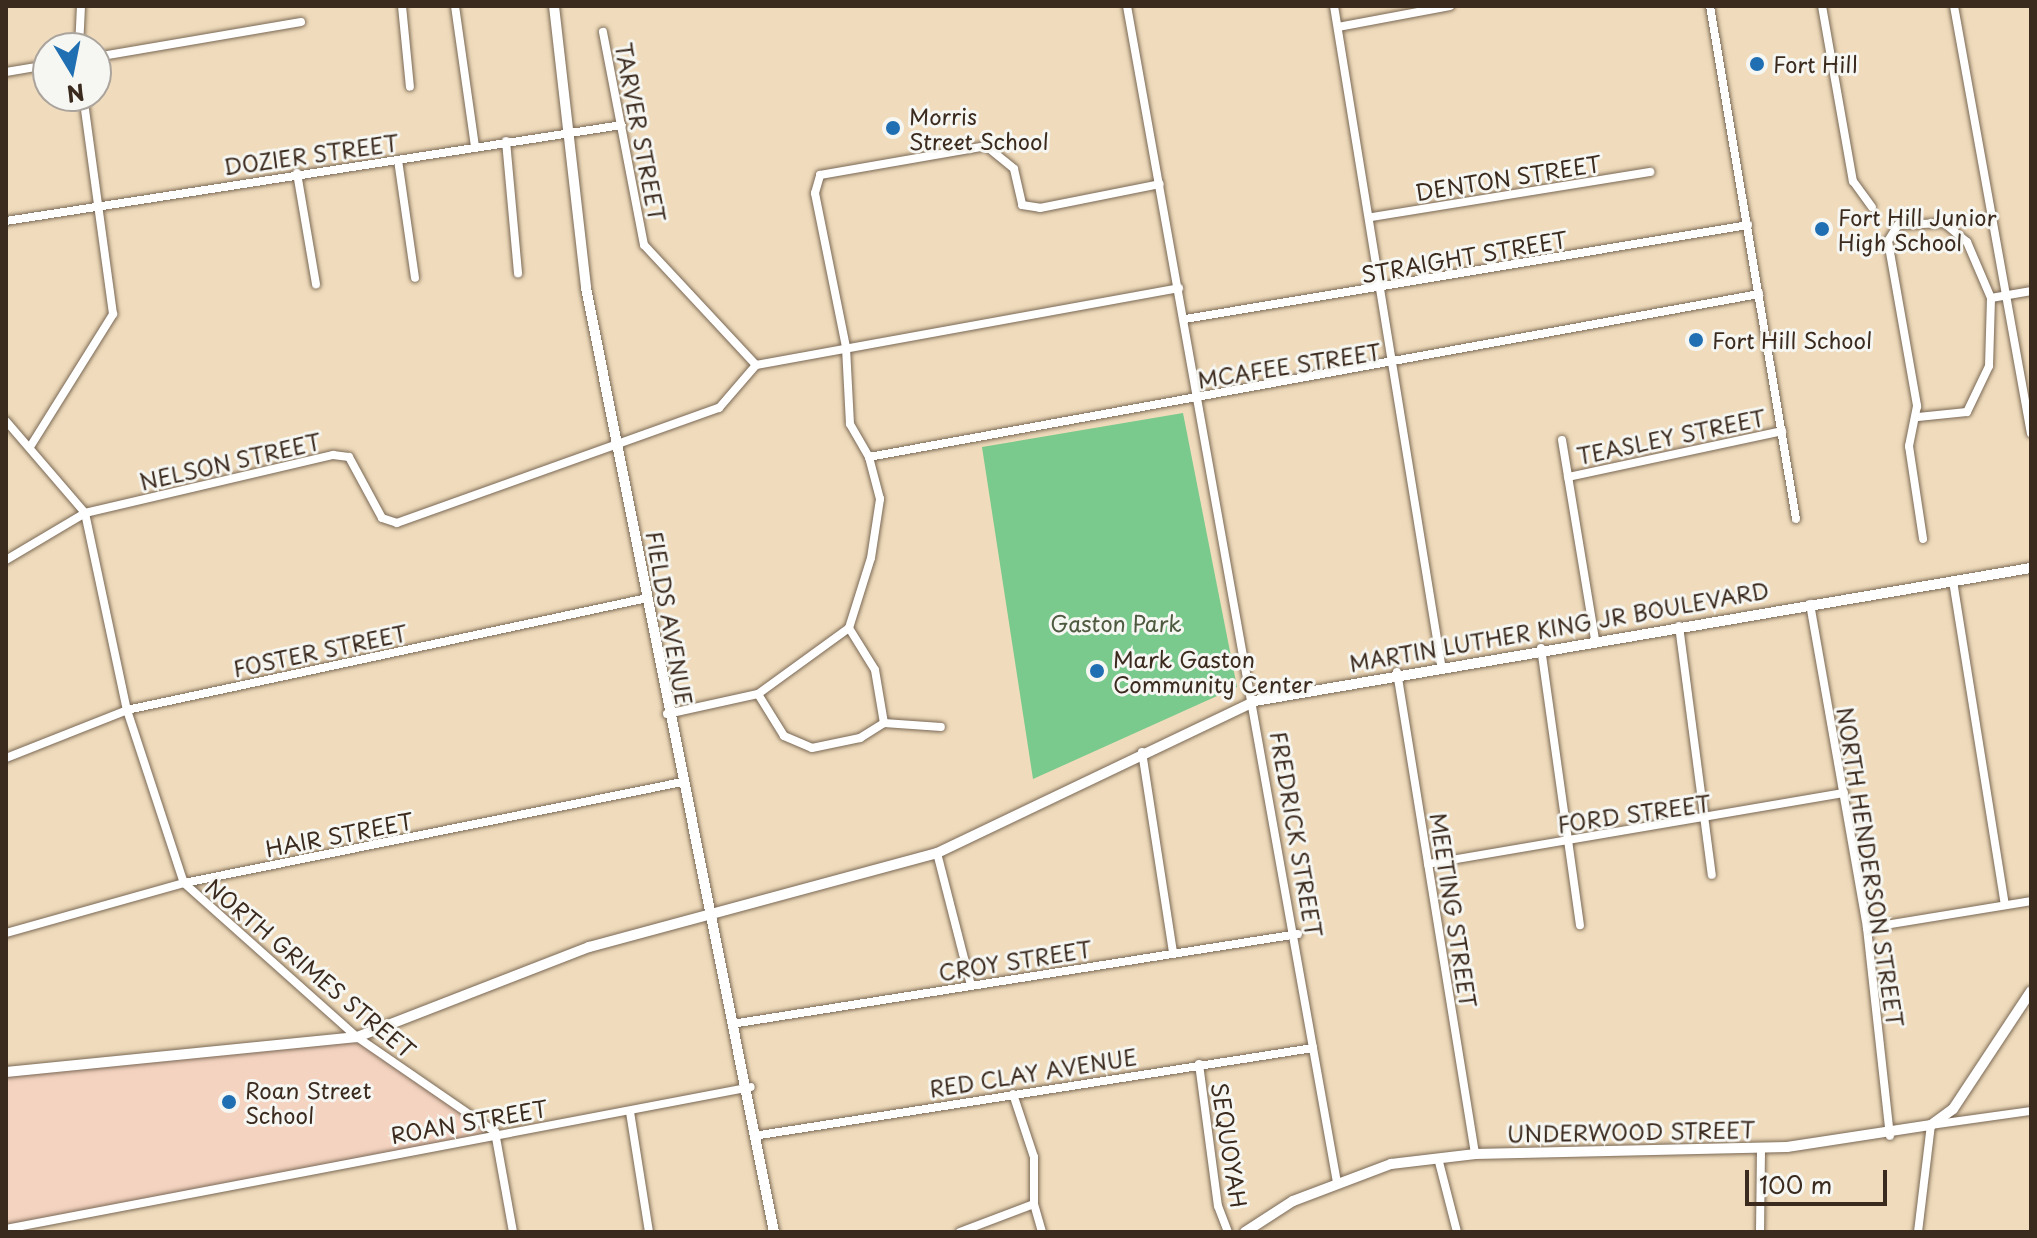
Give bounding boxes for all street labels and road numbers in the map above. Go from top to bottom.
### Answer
street label: TARVER STREET [611,40,671,224]
street label: DOZIER STREET [221,129,401,179]
street label: DENTON STREET [1411,149,1605,205]
street label: STRAIGHT STREET [1358,225,1570,287]
street label: MCAFEE STREET [1195,337,1383,393]
street label: TEASLEY STREET [1574,403,1768,469]
street label: NELSON STREET [136,427,324,495]
street label: FIELDS AVENUE [642,529,698,707]
street label: MARTIN LUTHER KING JR BOULEVARD [1345,576,1773,676]
street label: FOSTER STREET [229,618,411,682]
street label: NORTH HENDERSON STREET [1832,704,1910,1030]
street label: FREDRICK STREET [1266,728,1328,940]
street label: FORD STREET [1555,789,1713,837]
street label: HAIR STREET [263,807,415,861]
street label: MEETING STREET [1425,809,1483,1011]
street label: NORTH GRIMES STREET [199,871,423,1065]
street label: CROY STREET [935,935,1095,985]
street label: RED CLAY AVENUE [926,1042,1140,1102]
street label: SEQUOYAH [1207,1080,1253,1210]
street label: ROAN STREET [388,1094,550,1148]
street label: UNDERWOOD STREET [1505,1116,1757,1146]

